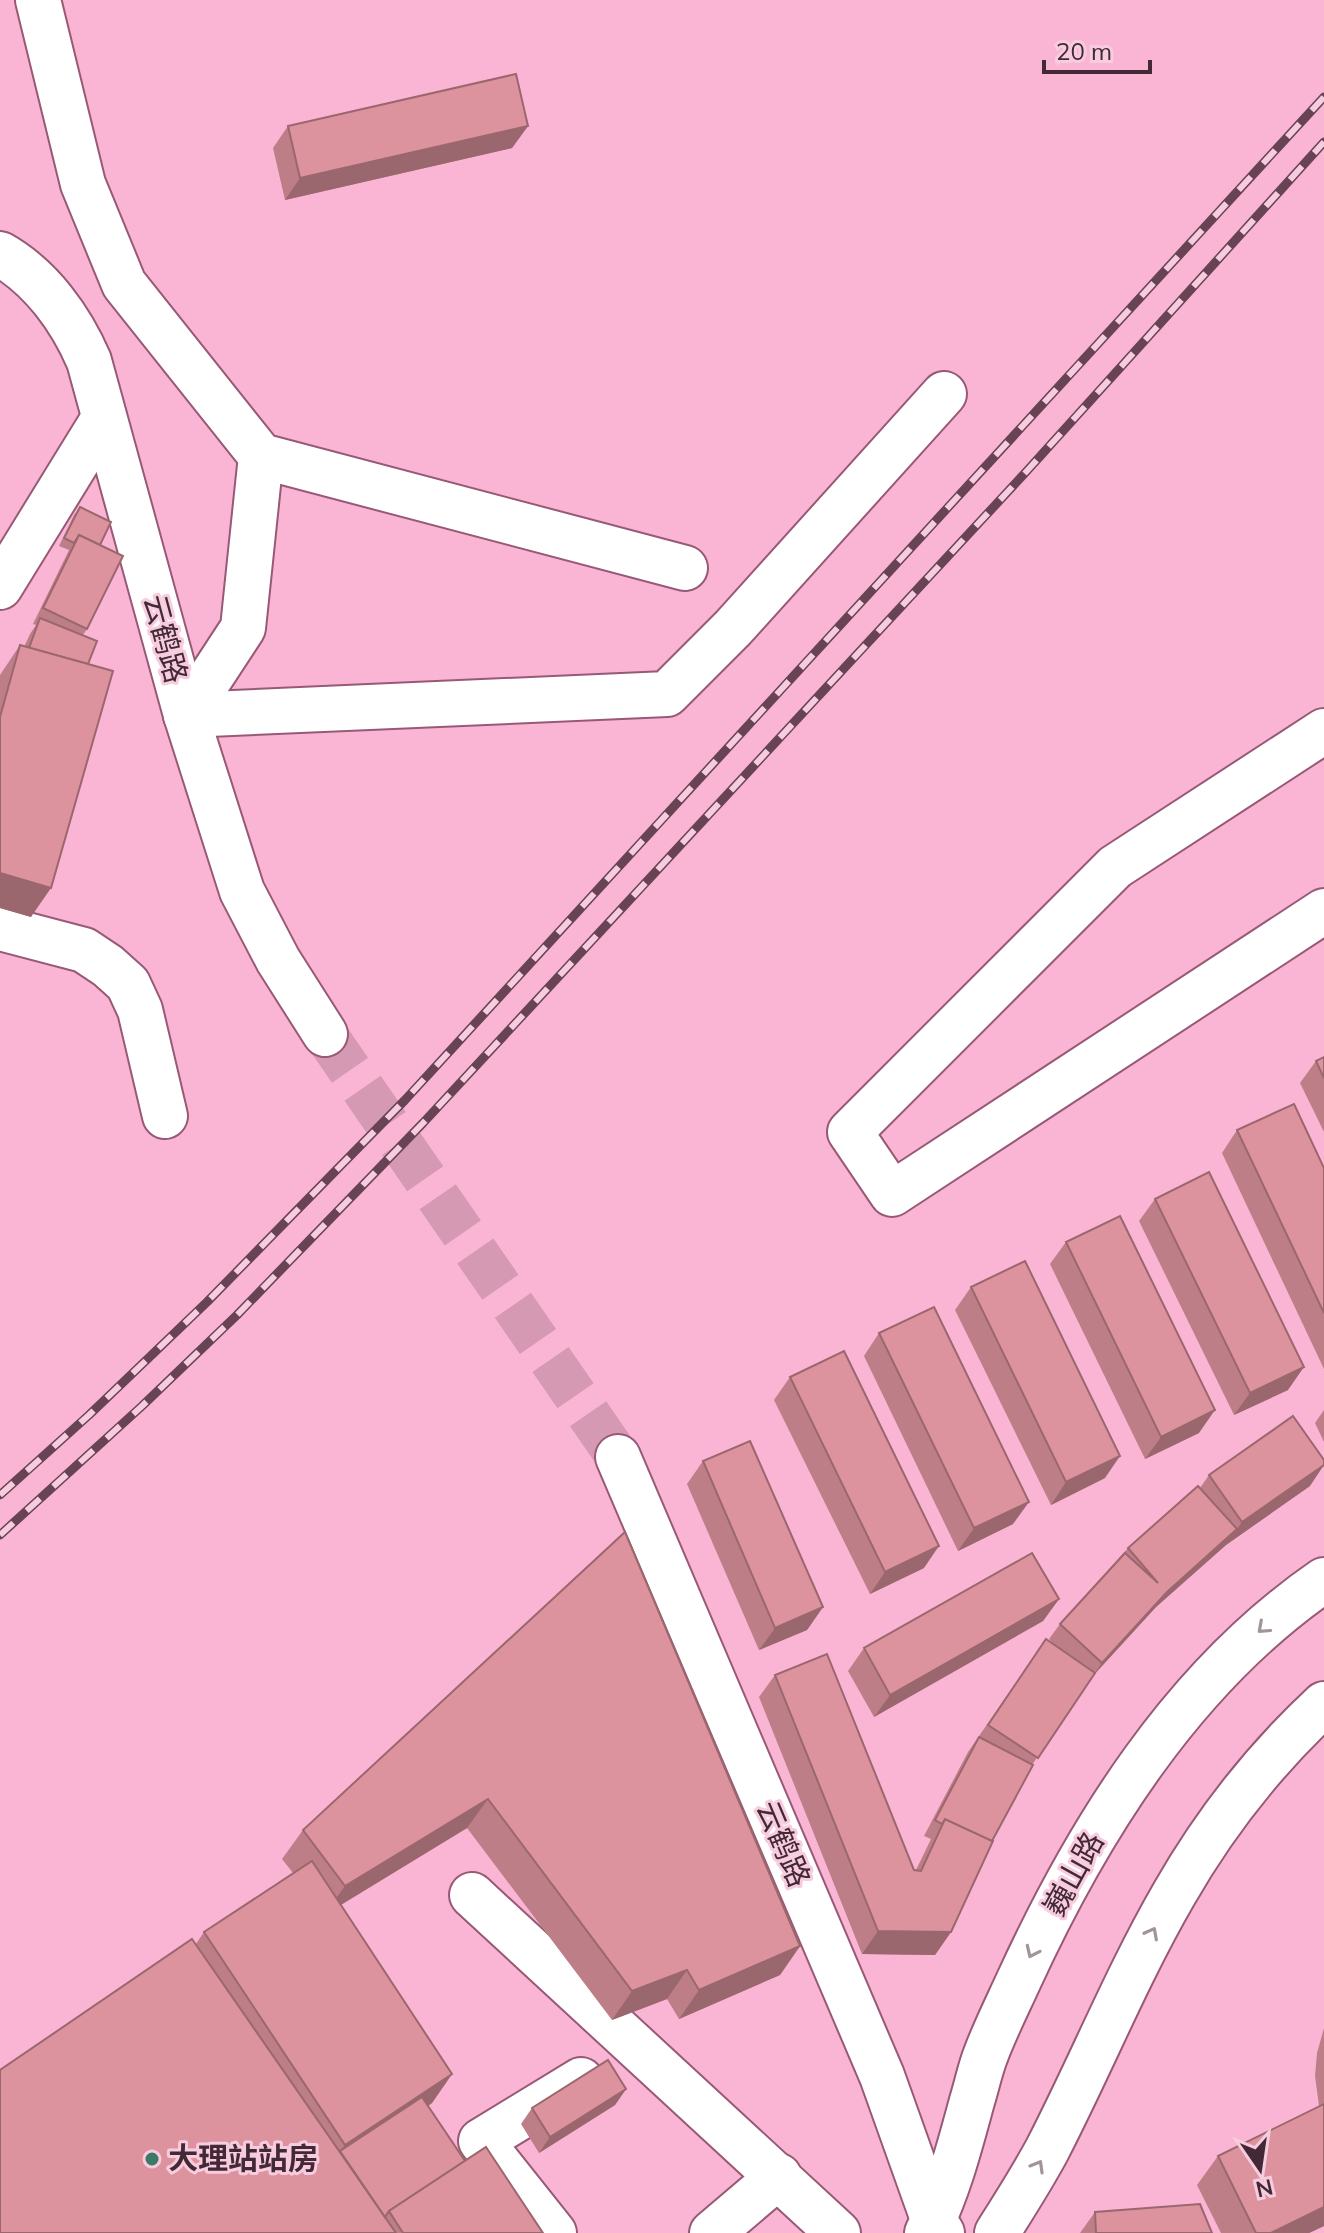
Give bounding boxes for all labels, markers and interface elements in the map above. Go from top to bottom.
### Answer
scale bar [1044,24,1150,74]
text: 20 m [1056,36,1112,66]
street label: 云鹤路 [136,590,196,687]
one-way arrow [1257,1618,1272,1633]
street label: 云鹤路 [749,1795,819,1892]
street label: 巍山路 [1035,1825,1112,1922]
one-way arrow [1143,1926,1158,1941]
one-way arrow [1026,1943,1042,1958]
north arrow [1220,2129,1300,2209]
place label: 大理站站房 [168,2139,318,2177]
marker: 大理站站房 [143,2150,161,2168]
one-way arrow [1028,2160,1044,2175]
text: N [1253,2173,1276,2204]

